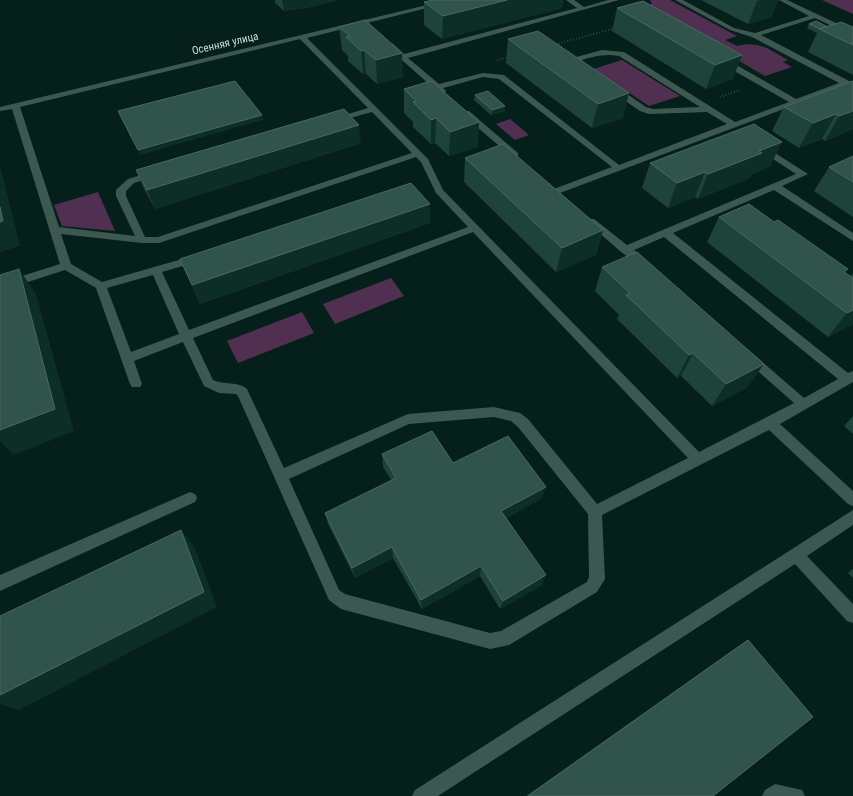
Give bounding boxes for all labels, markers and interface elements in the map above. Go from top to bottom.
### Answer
street label: Осенняя улица [191,30,260,57]

